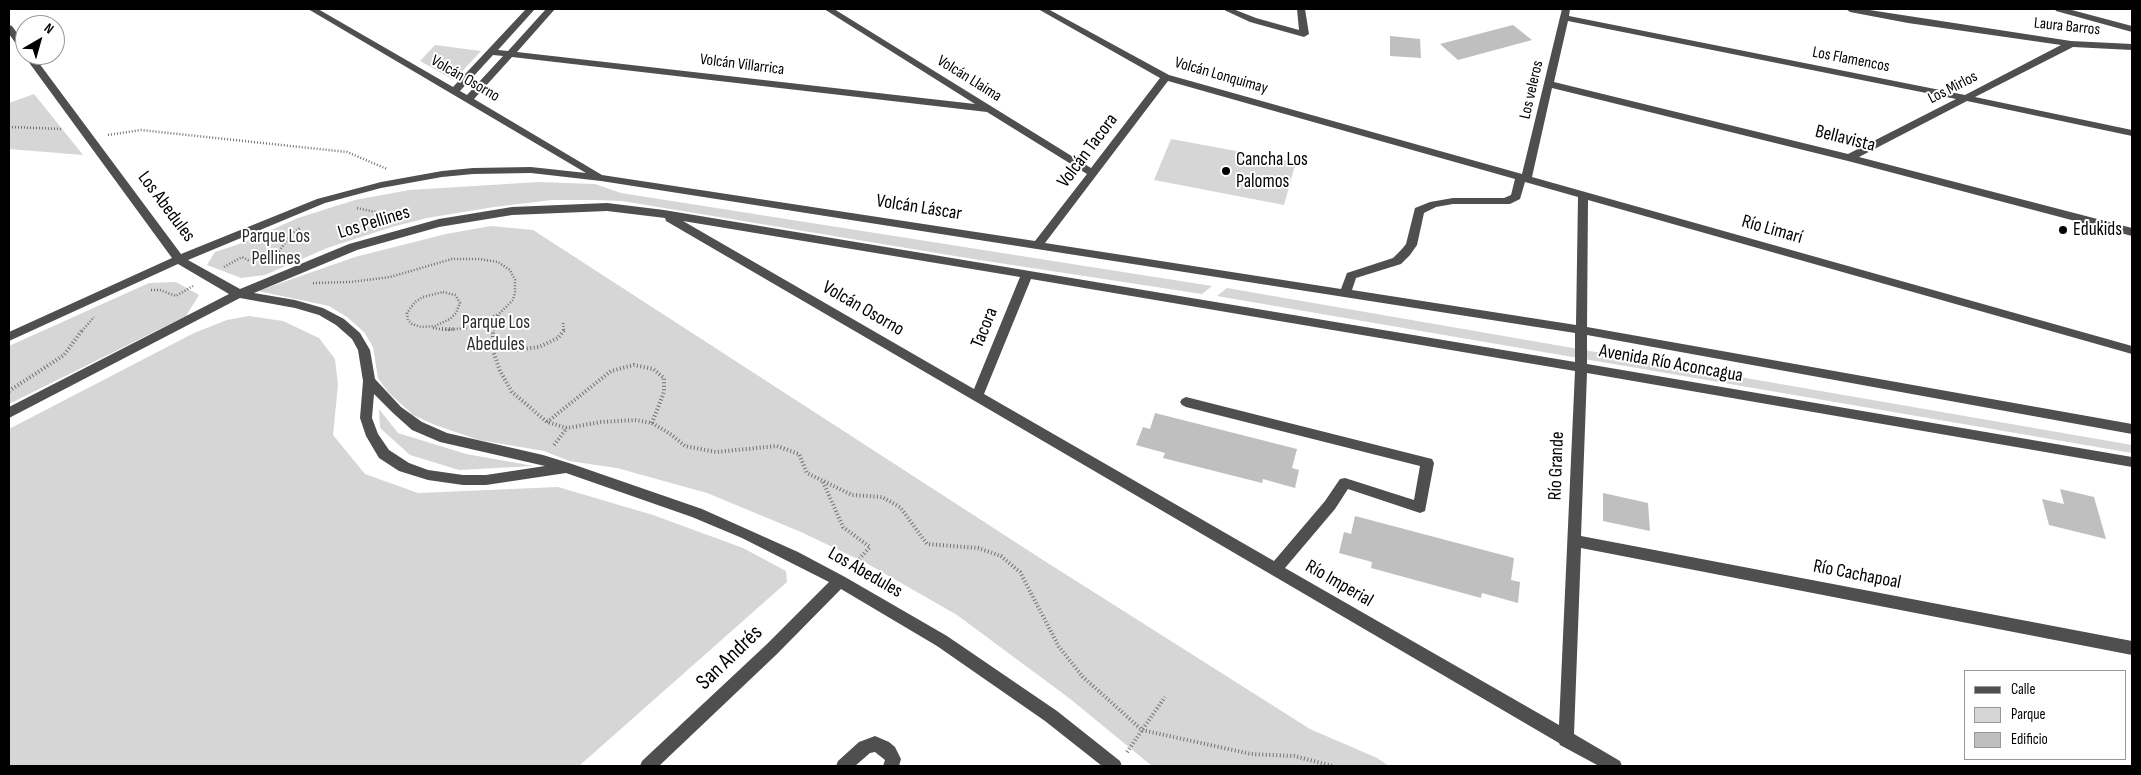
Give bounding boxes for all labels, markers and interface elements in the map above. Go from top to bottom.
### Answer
street label: Laura Barros [2033,14,2101,40]
north arrow [15,15,65,65]
text: N [41,20,57,38]
street label: Los Flamencos [1811,43,1891,77]
street label: Volcán Villarrica [699,50,785,80]
street label: Volcán Osorno [427,52,503,106]
street label: Volcán Llaima [933,52,1005,106]
street label: Volcán Lonquimay [1172,54,1270,98]
street label: Los veleros [1516,59,1548,121]
street label: Los Mirlos [1925,67,1981,109]
street label: Volcán Tacora [1053,109,1123,193]
street label: Bellavista [1813,121,1877,157]
place label: Cancha Los Palomos [1236,149,1308,193]
marker: Cancha Los Palomos [1220,165,1232,177]
street label: Los Abedules [132,167,200,247]
street label: Volcán Láscar [875,190,963,226]
street label: Los Pellines [335,201,413,245]
street label: Río Limarí [1739,210,1805,250]
place label: Edukids [2073,219,2122,241]
marker: Edukids [2057,224,2069,236]
park label: Parque Los Pellines [242,226,310,270]
street label: Volcán Osorno [818,276,908,342]
street label: Tacora [967,304,1003,352]
park label: Parque Los Abedules [462,312,530,356]
street label: Avenida Río Aconcagua [1597,340,1745,388]
street label: Río Grande [1544,431,1570,501]
street label: Los Abedules [824,543,906,603]
street label: Río Imperial [1301,555,1377,613]
street label: Río Cachapoal [1811,555,1903,595]
street label: San Andrés [691,620,769,696]
legend [1964,670,2126,760]
text: Calle [2011,680,2035,699]
text: Parque [2011,705,2046,724]
text: Edificio [2011,730,2048,749]

